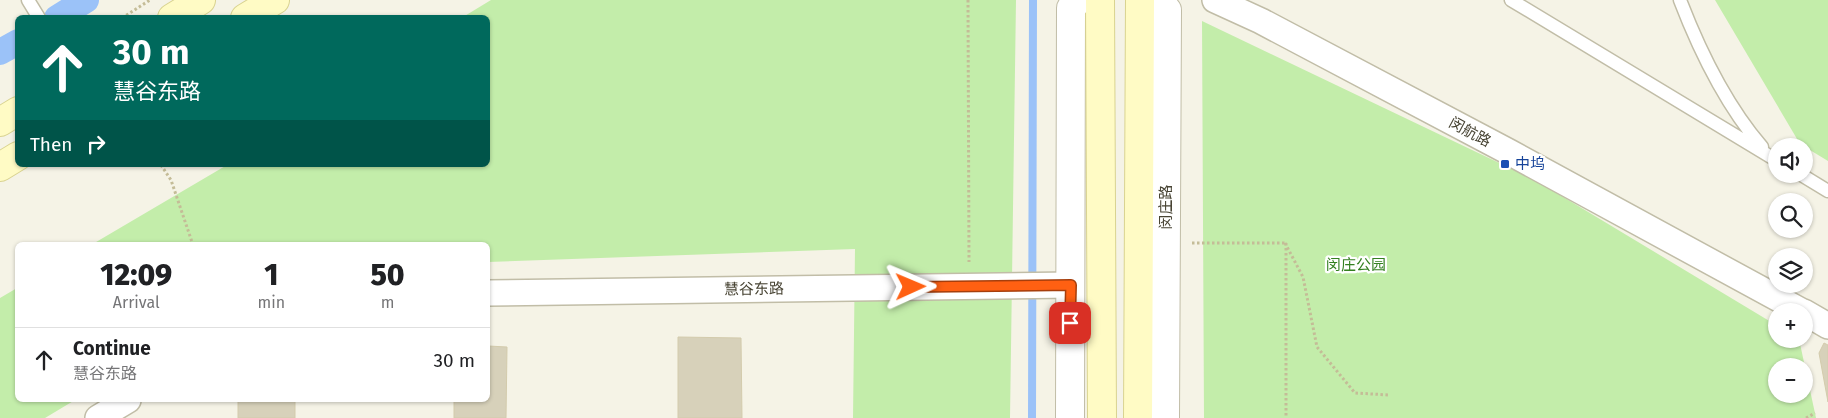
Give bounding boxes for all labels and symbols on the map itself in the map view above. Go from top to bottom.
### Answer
street label: 闵航路 [1446,113,1494,151]
place label: 中坞 [1515,155,1545,173]
marker: 中坞 [1499,158,1511,170]
street label: 闵庄路 [1157,184,1175,230]
park label: 闵庄公园 [1326,256,1386,274]
position arrow [884,260,936,312]
street label: 慧谷东路 [724,279,784,299]
pin [1049,302,1091,344]

